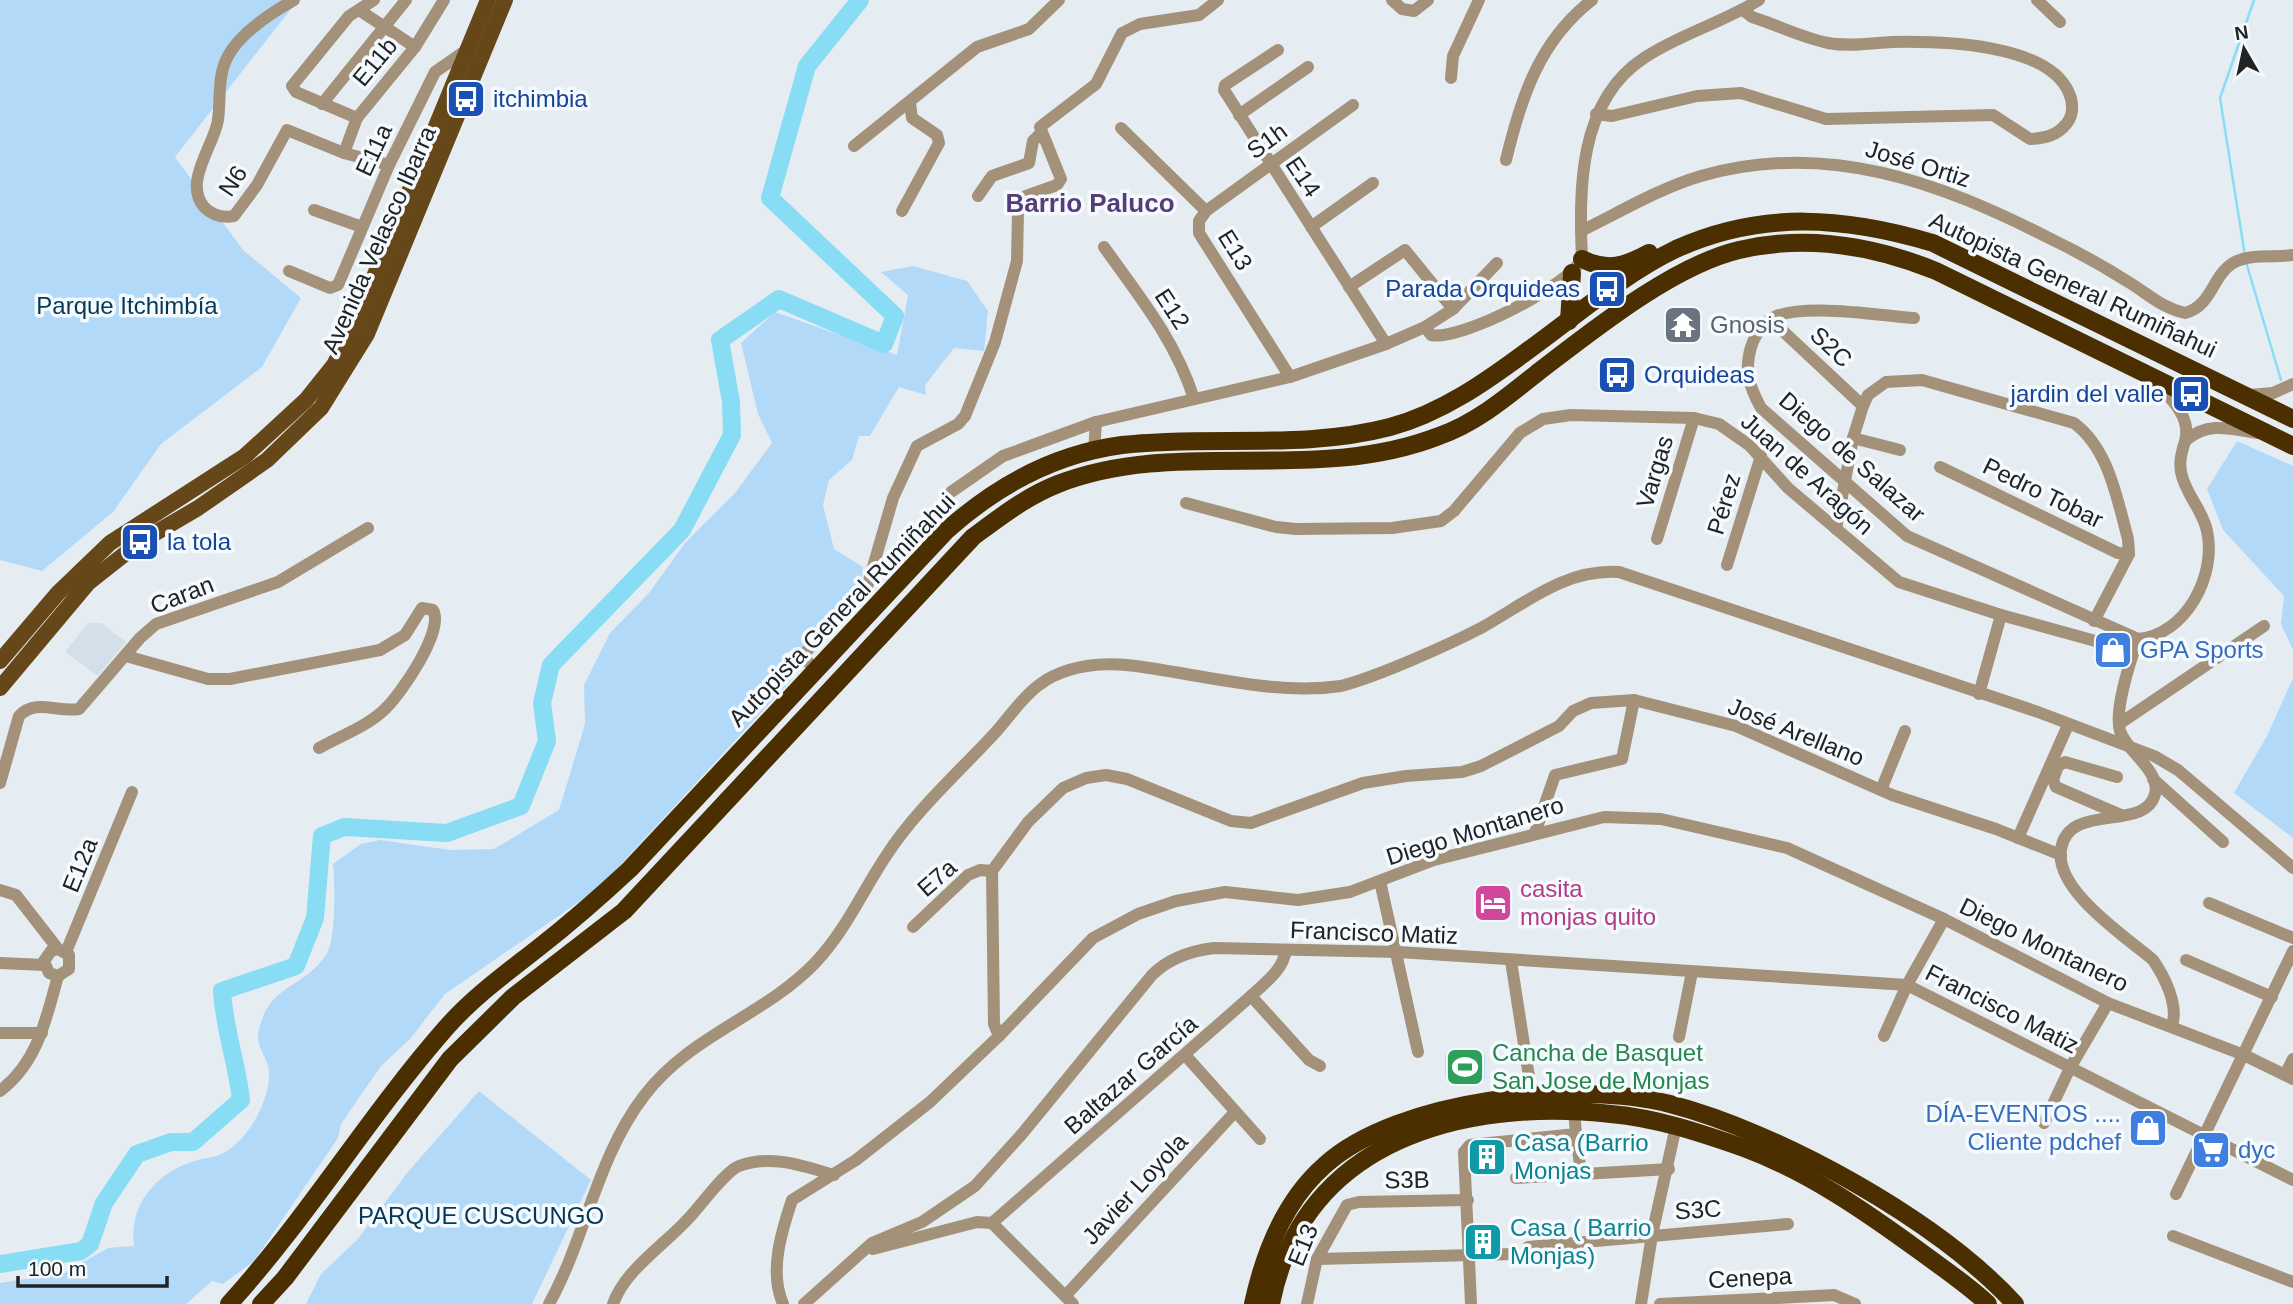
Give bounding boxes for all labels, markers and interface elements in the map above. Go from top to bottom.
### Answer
north arrow [2209,14,2279,84]
text: N [2233,21,2250,44]
street label: E11b [347,32,402,91]
bus stop icon: itchimbia [445,78,487,120]
place label: itchimbia [493,85,588,112]
street label: S1h [1241,117,1292,164]
street label: E11a [350,119,398,180]
street label: Avenida Velasco Ibarra [316,121,441,358]
street label: José Ortiz [1863,135,1974,192]
street label: E14 [1280,151,1327,202]
street label: N6 [213,160,252,201]
district label: Barrio Paluco [1005,188,1175,218]
street label: Autopista General Rumiñahui [1925,206,2221,363]
street label: E13 [1213,224,1258,275]
bus stop icon: Parada Orquideas [1586,268,1628,310]
place label: Parada Orquideas [1385,275,1580,302]
street label: E12 [1149,283,1195,334]
park label: Parque Itchimbía [36,292,218,319]
temple icon: Gnosis [1662,304,1704,346]
place label: Gnosis [1710,311,1785,338]
street label: S2C [1805,321,1858,372]
bus stop icon: Orquideas [1596,354,1638,396]
place label: Orquideas [1644,361,1755,388]
bus stop icon: jardin del valle [2170,373,2212,415]
place label: jardin del valle [2010,380,2164,407]
street label: Diego de Salazar [1774,386,1931,527]
street label: Juan de Aragón [1736,407,1879,540]
street label: Vargas [1631,432,1678,511]
street label: Pedro Tobar [1979,452,2108,533]
street label: Pérez [1701,470,1746,538]
street label: Autopista General Rumiñahui [723,488,960,732]
bus stop icon: la tola [119,521,161,563]
place label: la tola [167,528,232,555]
street label: Caran [146,570,217,619]
shop icon: GPA Sports [2092,629,2134,671]
place label: GPA Sports [2140,636,2264,663]
street label: José Arellano [1724,692,1868,771]
street label: Diego Montanero [1383,791,1567,870]
street label: E12a [57,833,103,896]
street label: E7a [912,853,962,902]
place label: casita monjas quito [1520,875,1656,930]
hotel icon: casita monjas quito [1472,882,1514,924]
street label: Diego Montanero [1956,892,2133,997]
street label: Francisco Matiz [1290,916,1458,949]
street label: Francisco Matiz [1921,958,2083,1059]
street label: Baltazar García [1059,1009,1203,1140]
place label: Cancha de Basquet San Jose de Monjas [1492,1039,1709,1094]
sports icon: Cancha de Basquet San Jose de Monjas [1444,1046,1486,1088]
place label: DÍA-EVENTOS .... Cliente pdchef [1925,1100,2121,1155]
shop icon: DÍA-EVENTOS .... Cliente pdchef [2127,1107,2169,1149]
street label: Javier Loyola [1077,1127,1193,1250]
place label: Casa (Barrio Monjas [1514,1129,1649,1184]
supermarket icon: dyc [2190,1129,2232,1171]
building icon: Casa (Barrio Monjas [1466,1136,1508,1178]
place label: dyc [2238,1136,2275,1163]
street label: S3B [1384,1166,1430,1193]
street label: S3C [1674,1194,1722,1225]
park label: PARQUE CUSCUNGO [358,1202,604,1229]
place label: Casa ( Barrio Monjas) [1510,1214,1651,1269]
street label: E13 [1282,1220,1323,1270]
building icon: Casa ( Barrio Monjas) [1462,1221,1504,1263]
scale bar [18,1244,166,1288]
text: 100 m [28,1257,86,1280]
street label: Cenepa [1707,1262,1793,1293]

